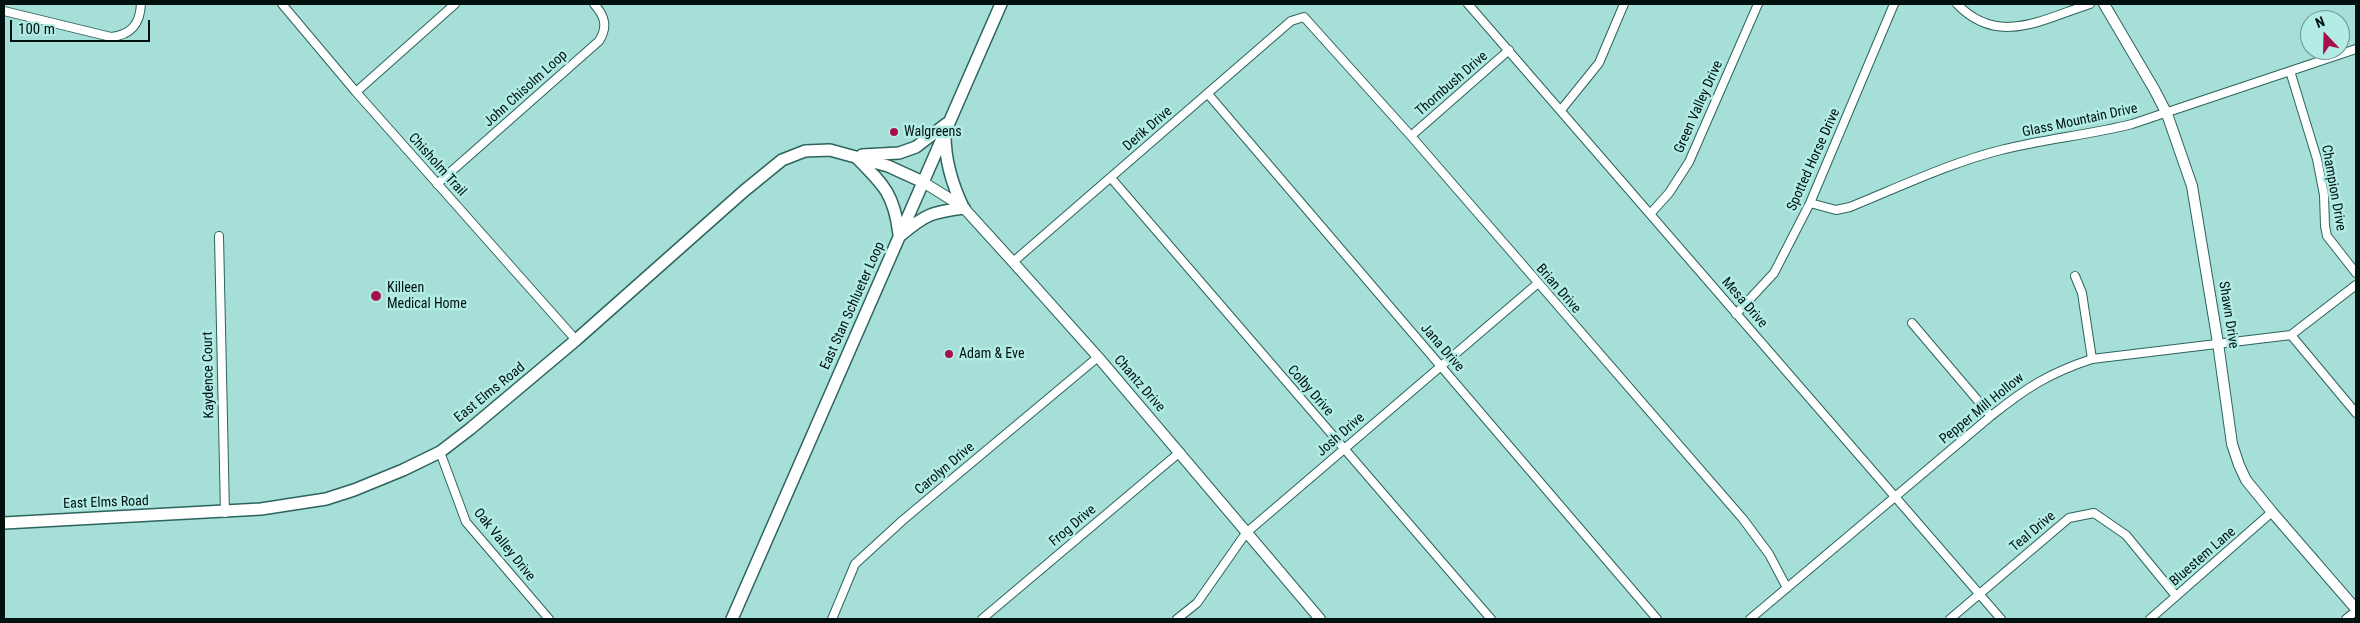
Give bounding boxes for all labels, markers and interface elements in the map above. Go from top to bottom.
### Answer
scale bar [12,10,152,42]
north arrow [2300,10,2350,60]
text: N [2313,13,2327,31]
text: 100 m [18,20,55,38]
street label: John Chisolm Loop [481,47,571,131]
street label: Thornbush Drive [1412,48,1492,120]
street label: Green Valley Drive [1671,58,1727,156]
street label: Glass Mountain Drive [2021,101,2139,141]
street label: Derik Drive [1120,103,1176,155]
street label: Spotted Horse Drive [1784,106,1844,214]
place label: Walgreens [904,124,962,140]
marker: Walgreens [888,126,900,138]
street label: Chisholm Trail [404,130,470,200]
street label: Champion Drive [2317,144,2349,232]
street label: East Stan Schlueter Loop [817,239,889,373]
street label: Brian Drive [1532,261,1584,317]
street label: Mesa Drive [1718,274,1770,332]
place label: Killeen Medical Home [387,280,467,312]
street label: Shawn Drive [2214,280,2242,350]
marker: Killeen Medical Home [369,289,383,303]
street label: Jana Drive [1417,321,1467,375]
street label: Kaydence Court [200,331,218,419]
place label: Adam & Eve [959,346,1025,362]
marker: Adam & Eve [943,348,955,360]
street label: Chantz Drive [1110,352,1168,416]
street label: East Elms Road [451,359,529,427]
street label: Colby Drive [1283,362,1337,420]
street label: Pepper Mill Hollow [1936,370,2028,448]
street label: Josh Drive [1314,410,1368,460]
street label: Carolyn Drive [912,439,978,499]
street label: East Elms Road [63,493,149,513]
street label: Frog Drive [1046,502,1100,550]
street label: Oak Valley Drive [470,505,538,585]
street label: Teal Drive [2007,508,2059,556]
street label: Bluestem Lane [2167,524,2239,590]

